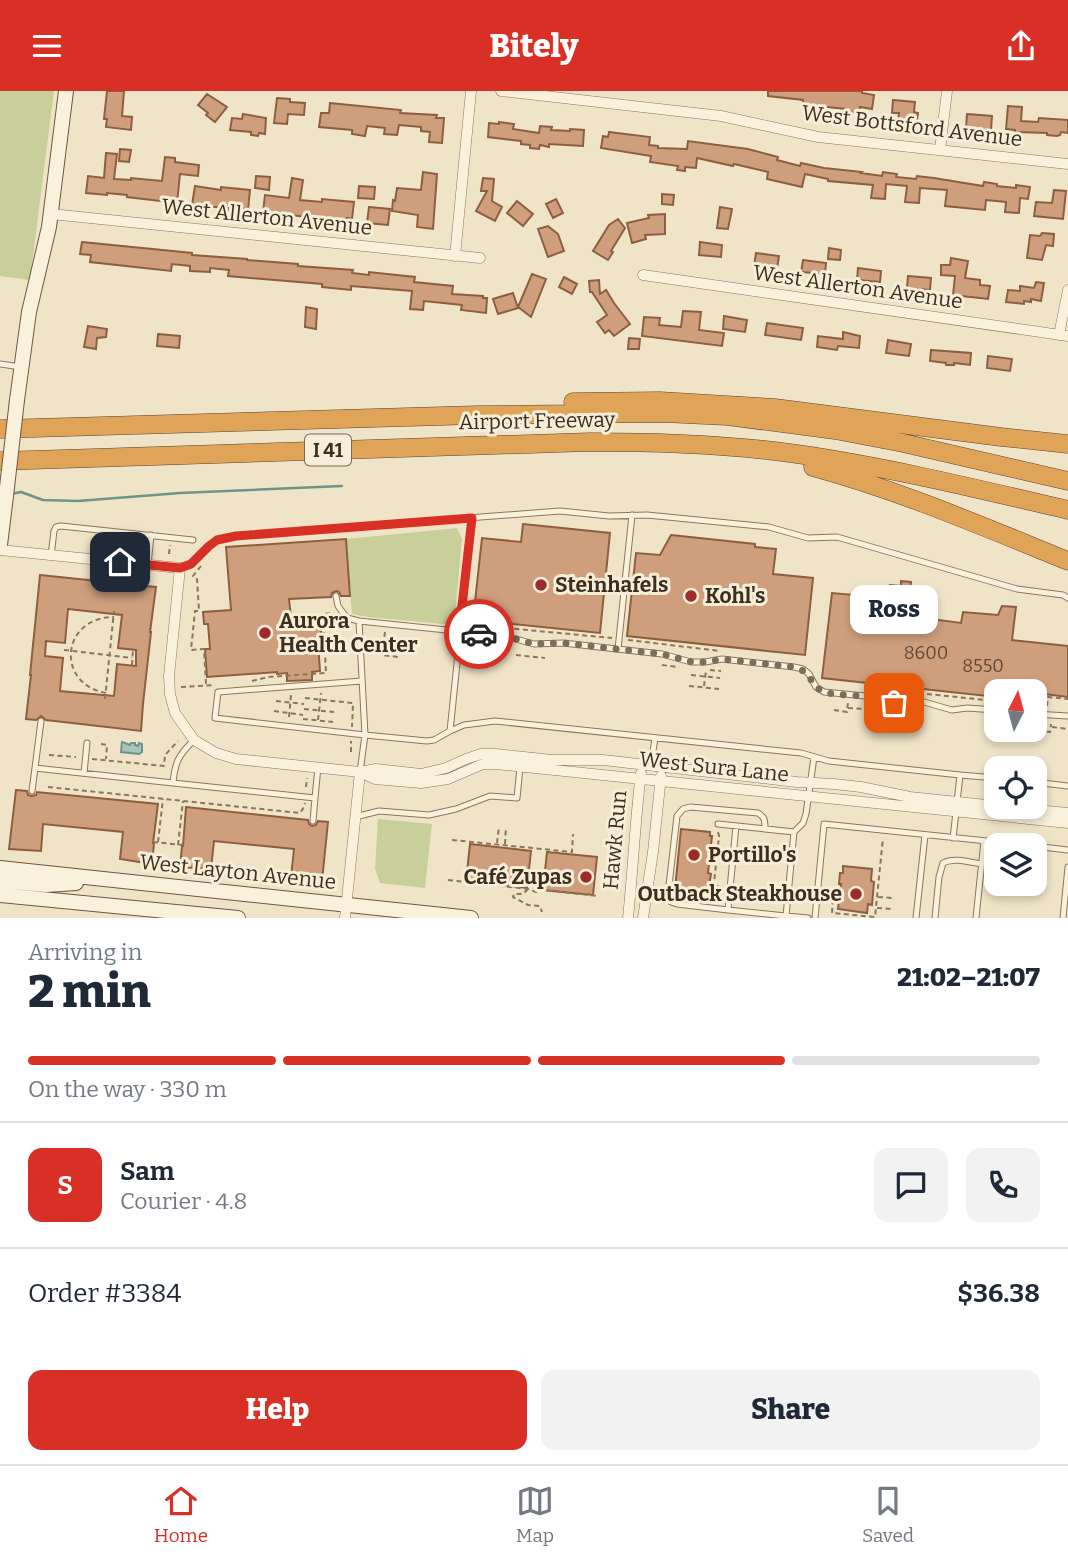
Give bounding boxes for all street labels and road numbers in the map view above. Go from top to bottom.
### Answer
street label: West Bottsford Avenue [800,100,1024,152]
street label: West Allerton Avenue [160,193,374,241]
street label: West Allerton Avenue [751,259,965,315]
street label: Airport Freeway [458,407,616,435]
road number: I 41 [305,435,351,465]
street label: West Sura Lane [638,746,790,788]
street label: Hawk Run [598,789,632,891]
street label: West Layton Avenue [138,849,338,895]

